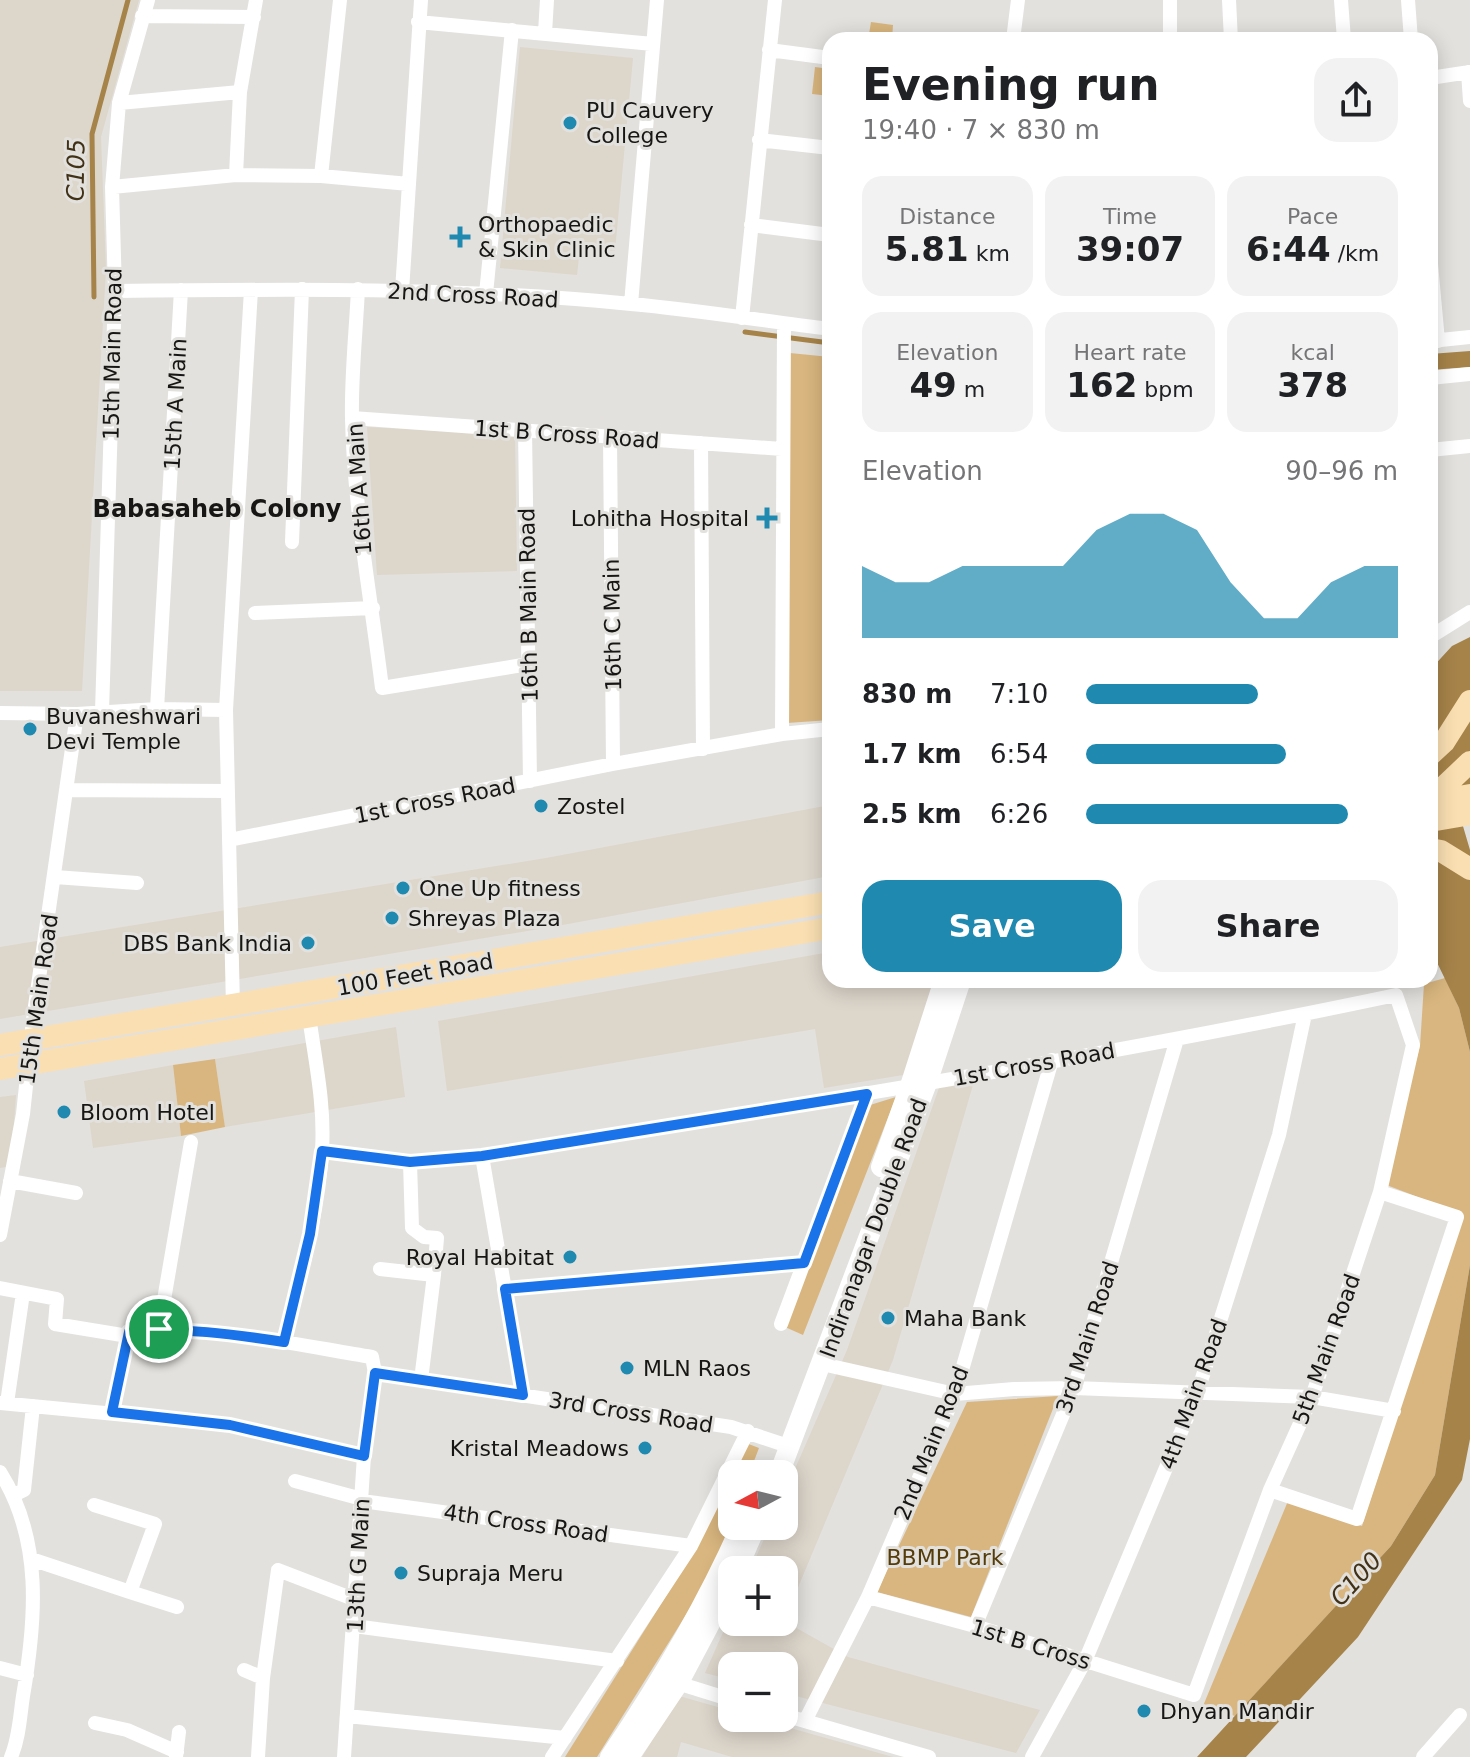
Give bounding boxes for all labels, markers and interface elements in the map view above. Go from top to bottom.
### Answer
button: share [1314,58,1398,142]
text: Evening run [862,59,1159,110]
place label: PU Cauvery College [586,98,714,148]
marker: PU Cauvery College [561,114,579,132]
text: 19:40 · 7 × 830 m [862,115,1100,145]
water label: C105 [61,138,91,202]
text: Distance [899,204,995,229]
text: Time [1103,204,1157,229]
text: Pace [1287,204,1338,229]
place label: Orthopaedic & Skin Clinic [478,212,616,262]
marker: Orthopaedic & Skin Clinic [449,226,471,248]
text: 5.81 [885,229,969,269]
text: 39:07 [1076,229,1184,269]
text: 6:44 [1246,229,1331,269]
text: km [969,241,1010,266]
text: /km [1331,241,1379,266]
street label: 15th Main Road [98,268,127,440]
street label: 2nd Cross Road [387,279,559,312]
street label: 15th A Main [160,337,191,471]
text: Elevation [896,340,998,365]
text: Heart rate [1074,340,1186,365]
text: kcal [1290,340,1335,365]
text: 49 [909,365,957,405]
text: 162 [1066,365,1137,405]
text: 378 [1277,365,1348,405]
text: m [957,377,985,402]
text: bpm [1137,377,1194,402]
street label: 1st B Cross Road [473,416,660,453]
street label: 16th A Main [342,422,377,556]
text: Elevation [862,456,983,486]
text: 90–96 m [1285,456,1398,486]
district label: Babasaheb Colony [93,495,342,523]
place label: Lohitha Hospital [571,506,749,531]
marker: Lohitha Hospital [756,507,778,529]
street label: 16th B Main Road [514,508,543,702]
street label: 16th C Main [599,559,626,691]
text: 830 m [862,679,952,709]
text: 7:10 [990,679,1048,709]
place label: Buvaneshwari Devi Temple [46,704,201,754]
marker: Buvaneshwari Devi Temple [21,720,39,738]
text: 1.7 km [862,739,962,769]
text: 6:54 [990,739,1048,769]
street label: 1st Cross Road [352,773,518,828]
place label: Zostel [557,794,625,819]
marker: Zostel [532,797,550,815]
text: 2.5 km [862,799,962,829]
text: 6:26 [990,799,1048,829]
place label: One Up fitness [419,876,581,901]
marker: One Up fitness [394,879,412,897]
button: Save [862,880,1122,972]
button: Share [1138,880,1398,972]
place label: Shreyas Plaza [408,906,561,931]
marker: Shreyas Plaza [383,909,401,927]
street label: 15th Main Road [14,912,63,1086]
place label: DBS Bank India [123,931,292,956]
marker: DBS Bank India [299,934,317,952]
street label: 100 Feet Road [335,948,495,1001]
street label: 1st Cross Road [951,1038,1117,1091]
street label: Indiranagar Double Road [815,1095,932,1361]
place label: Bloom Hotel [80,1100,215,1125]
marker: Bloom Hotel [55,1103,73,1121]
place label: Royal Habitat [406,1245,554,1270]
marker: Royal Habitat [561,1248,579,1266]
street label: 3rd Main Road [1051,1258,1124,1416]
street label: 5th Main Road [1288,1271,1365,1428]
pin [125,1295,193,1363]
place label: Maha Bank [904,1306,1026,1331]
icon: arrive [137,1307,181,1351]
marker: Maha Bank [879,1309,897,1327]
street label: 4th Main Road [1155,1316,1232,1473]
place label: MLN Raos [643,1356,751,1381]
marker: MLN Raos [618,1359,636,1377]
street label: 2nd Main Road [889,1363,974,1524]
street label: 3rd Cross Road [547,1387,715,1438]
place label: Kristal Meadows [450,1436,629,1461]
marker: Kristal Meadows [636,1439,654,1457]
north arrow [718,1460,798,1540]
map controls [718,1460,798,1732]
street label: 13th G Main [343,1497,374,1633]
street label: 4th Cross Road [442,1500,610,1547]
park label: BBMP Park [887,1545,1004,1570]
water label: C100 [1325,1546,1387,1612]
button: + [718,1556,798,1636]
place label: Supraja Meru [417,1561,564,1586]
marker: Supraja Meru [392,1564,410,1582]
street label: 1st B Cross [968,1614,1094,1674]
button: − [718,1652,798,1732]
place label: Dhyan Mandir [1160,1699,1315,1724]
marker: Dhyan Mandir [1135,1702,1153,1720]

